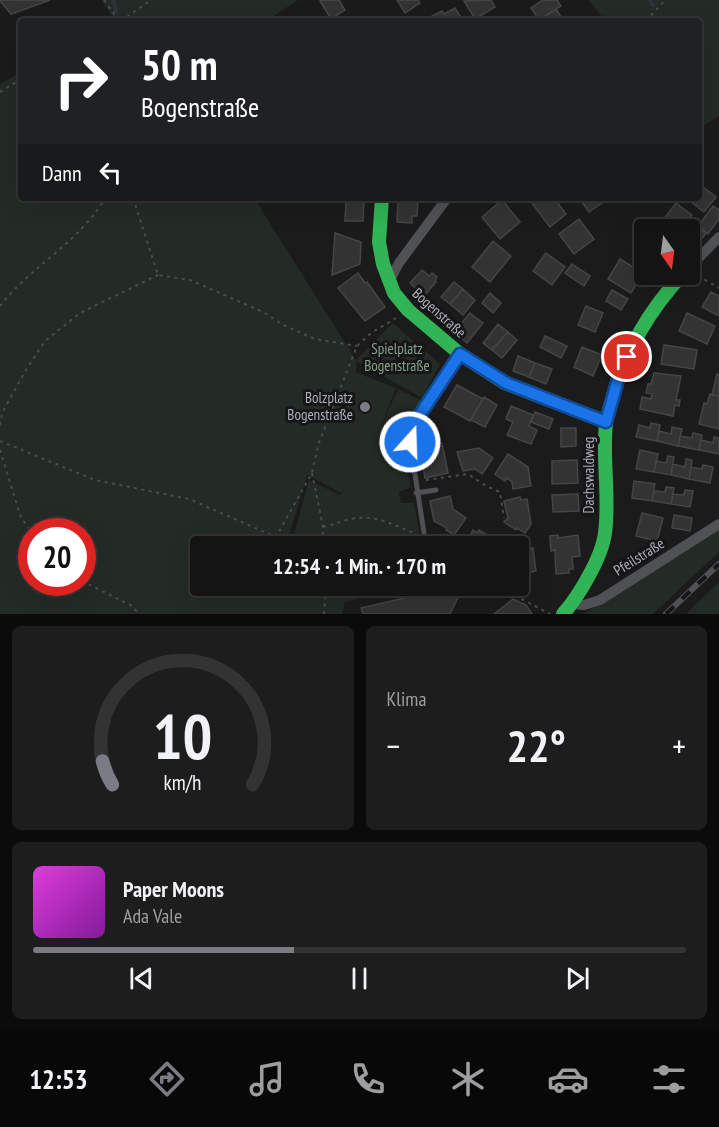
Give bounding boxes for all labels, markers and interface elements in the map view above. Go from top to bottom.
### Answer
text: 50 m [141,37,218,92]
icon: right [42,42,120,120]
text: Bogenstraße [141,90,259,124]
icon: left [94,156,127,189]
text: Dann [42,159,82,187]
north arrow [634,219,700,285]
map controls [634,219,700,285]
street label: Bogenstraße [409,284,470,342]
pin [601,331,652,382]
park label: Spielplatz Bogenstraße [364,339,430,375]
icon: arrive [610,340,643,373]
place label: Bolzplatz Bogenstraße [287,388,353,424]
marker: Bolzplatz Bogenstraße [358,400,372,414]
position arrow [378,410,442,474]
street label: Dachswaldweg [579,437,598,514]
speed limit sign: 20 [18,518,96,596]
street label: Pfeilstraße [610,534,668,580]
text: 12:54 · 1 Min. · 170 m [273,552,446,580]
text: Klima [387,686,426,712]
text: 10 [153,695,213,776]
text: 22° [507,716,566,774]
text: − [387,724,400,767]
text: + [672,724,686,767]
text: km/h [164,768,202,796]
text: Paper Moons [123,875,224,903]
text: Ada Vale [123,903,182,929]
icon: previous [125,962,158,995]
icon: pause [343,962,376,995]
icon: next [561,962,594,995]
icon: directions [146,1058,188,1100]
icon: music [246,1058,288,1100]
icon: phone [347,1058,389,1100]
icon: climate [447,1058,489,1100]
icon: car [547,1058,589,1100]
icon: filters [648,1058,690,1100]
text: 12:53 [29,1062,88,1096]

